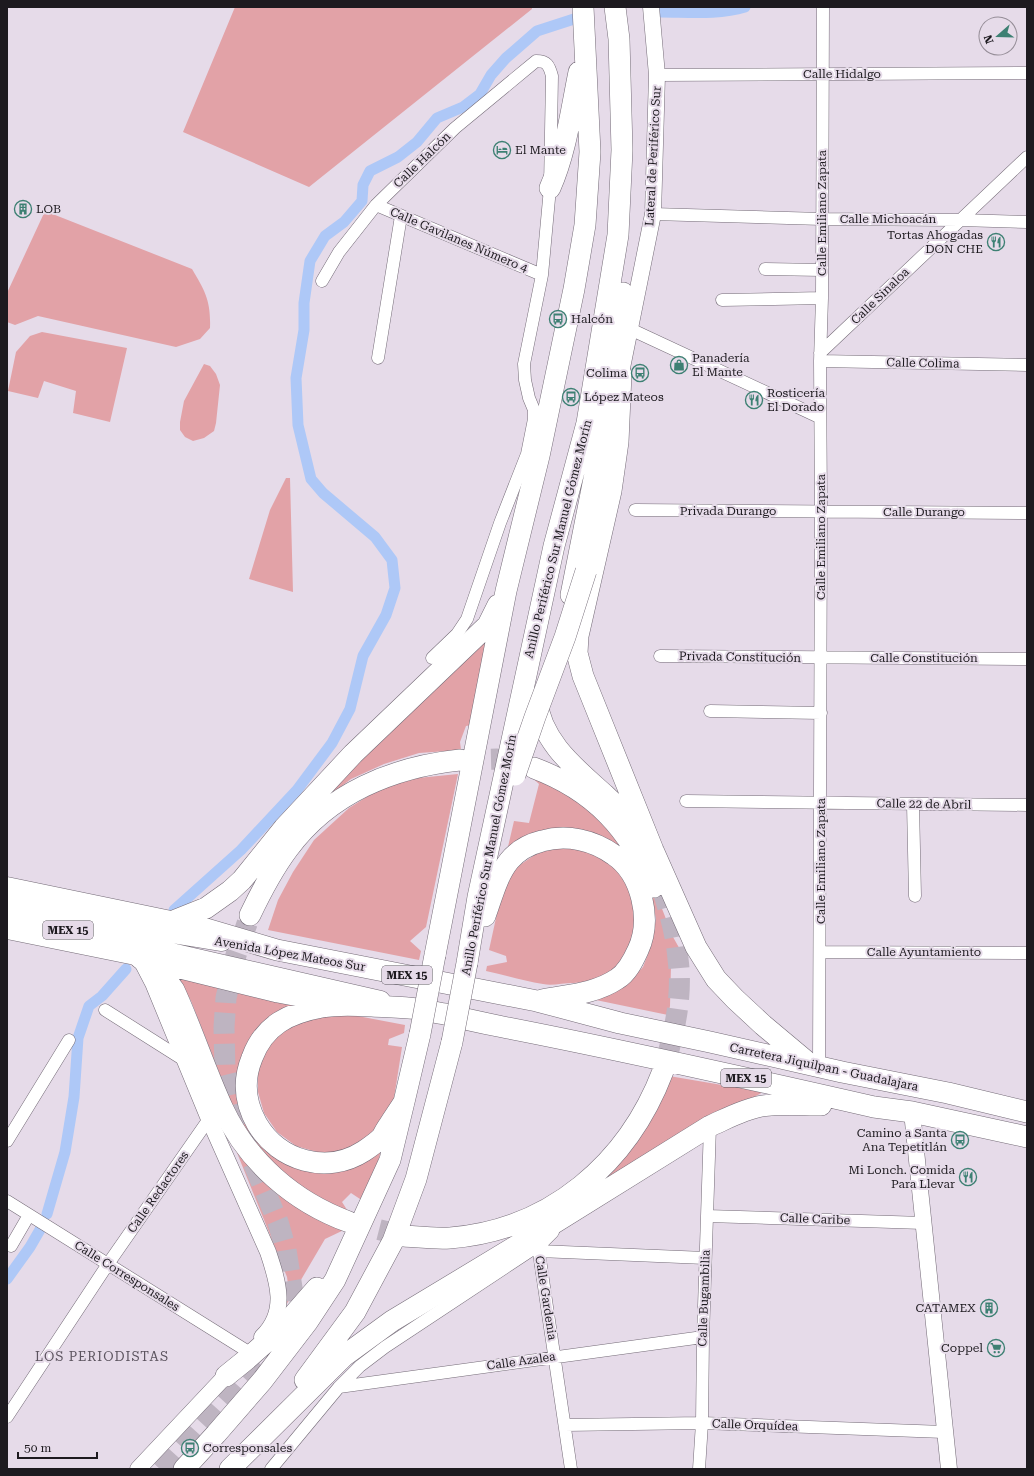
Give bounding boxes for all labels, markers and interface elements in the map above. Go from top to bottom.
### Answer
north arrow [978,16,1018,56]
text: N [981,33,997,45]
street label: Calle Hidalgo [803,67,881,81]
street label: Lateral de Periférico Sur [642,86,664,226]
street label: Calle Halcón [390,129,454,191]
hotel icon: El Mante [492,140,512,160]
place label: El Mante [515,143,566,157]
street label: Calle Emiliano Zapata [815,150,829,276]
building icon: LOB [13,199,33,219]
place label: LOB [36,202,61,216]
street label: Calle Gavilanes Número 4 [388,205,530,276]
street label: Calle Michoacán [840,212,936,226]
place label: Tortas Ahogadas DON CHE [887,228,983,256]
restaurant icon: Tortas Ahogadas DON CHE [986,232,1006,252]
street label: Calle Sinaloa [848,265,912,327]
bus stop icon: Halcón [548,309,568,329]
place label: Halcón [571,312,613,326]
place label: Panadería El Mante [692,351,750,379]
shop icon: Panadería El Mante [669,355,689,375]
street label: Calle Colima [886,355,960,371]
bus stop icon: Colima [630,363,650,383]
place label: Colima [586,366,627,380]
place label: Rosticería El Dorado [767,386,826,414]
bus stop icon: López Mateos [561,387,581,407]
place label: López Mateos [584,390,664,404]
restaurant icon: Rosticería El Dorado [744,390,764,410]
street label: Anillo Periférico Sur Manuel Gómez Morín [522,418,594,660]
street label: Calle Emiliano Zapata [814,474,828,600]
street label: Privada Durango [680,504,776,518]
street label: Calle Durango [883,505,965,519]
street label: Privada Constitución [679,649,801,665]
street label: Calle Constitución [870,651,978,665]
street label: Anillo Periférico Sur Manuel Gómez Morín [459,733,519,977]
street label: Calle 22 de Abril [877,796,972,812]
street label: Calle Emiliano Zapata [814,798,828,924]
road number: MEX 15 [43,921,93,939]
street label: Avenida López Mateos Sur [214,934,366,974]
street label: Calle Ayuntamiento [867,945,981,959]
road number: MEX 15 [382,966,432,984]
street label: Carretera Jiquilpan - Guadalajara [728,1040,920,1094]
road number: MEX 15 [721,1069,771,1087]
place label: Camino a Santa Ana Tepetitlán [857,1126,947,1154]
bus stop icon: Camino a Santa Ana Tepetitlán [950,1130,970,1150]
street label: Calle Redactores [125,1148,192,1236]
place label: Mi Lonch. Comida Para Llevar [849,1163,955,1191]
restaurant icon: Mi Lonch. Comida Para Llevar [958,1167,978,1187]
street label: Calle Caribe [780,1211,851,1227]
street label: Calle Corresponsales [72,1238,182,1314]
street label: Calle Bugambilia [695,1249,713,1347]
street label: Calle Gardenia [532,1255,560,1342]
building icon: CATAMEX [979,1298,999,1318]
place label: CATAMEX [915,1301,976,1315]
supermarket icon: Coppel [986,1338,1006,1358]
place label: Coppel [941,1341,983,1355]
district label: LOS PERIODISTAS [35,1349,169,1364]
street label: Calle Azalea [486,1349,557,1373]
street label: Calle Orquídea [712,1417,799,1434]
scale bar [18,1434,97,1460]
bus stop icon: Corresponsales [180,1438,200,1458]
text: 50 m [24,1441,51,1455]
place label: Corresponsales [203,1441,292,1455]

